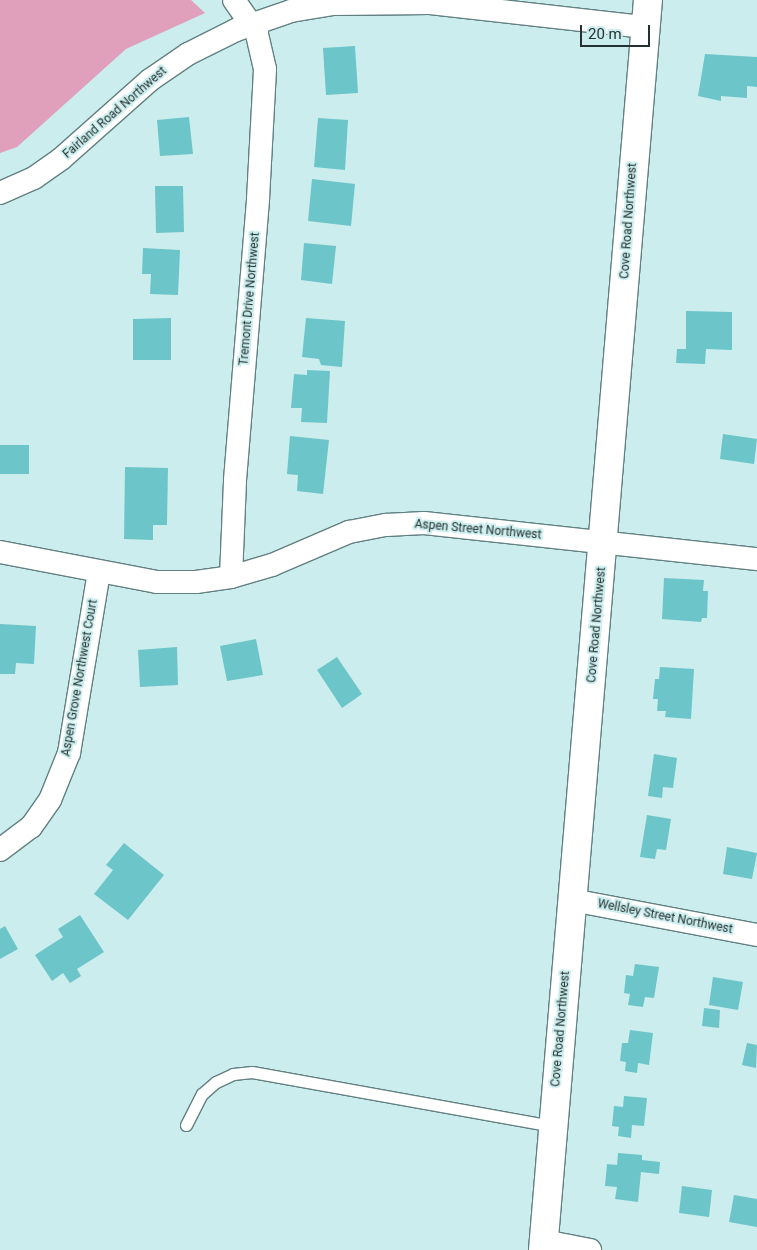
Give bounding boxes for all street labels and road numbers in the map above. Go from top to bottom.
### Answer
street label: Fairland Road Northwest [60,64,170,162]
street label: Cove Road Northwest [618,163,640,279]
street label: Tremont Drive Northwest [237,232,263,366]
street label: Aspen Street Northwest [414,517,542,543]
street label: Cove Road Northwest [585,567,609,683]
street label: Aspen Grove Northwest Court [59,598,101,758]
street label: Wellsley Street Northwest [596,897,734,937]
street label: Cove Road Northwest [549,971,573,1087]

